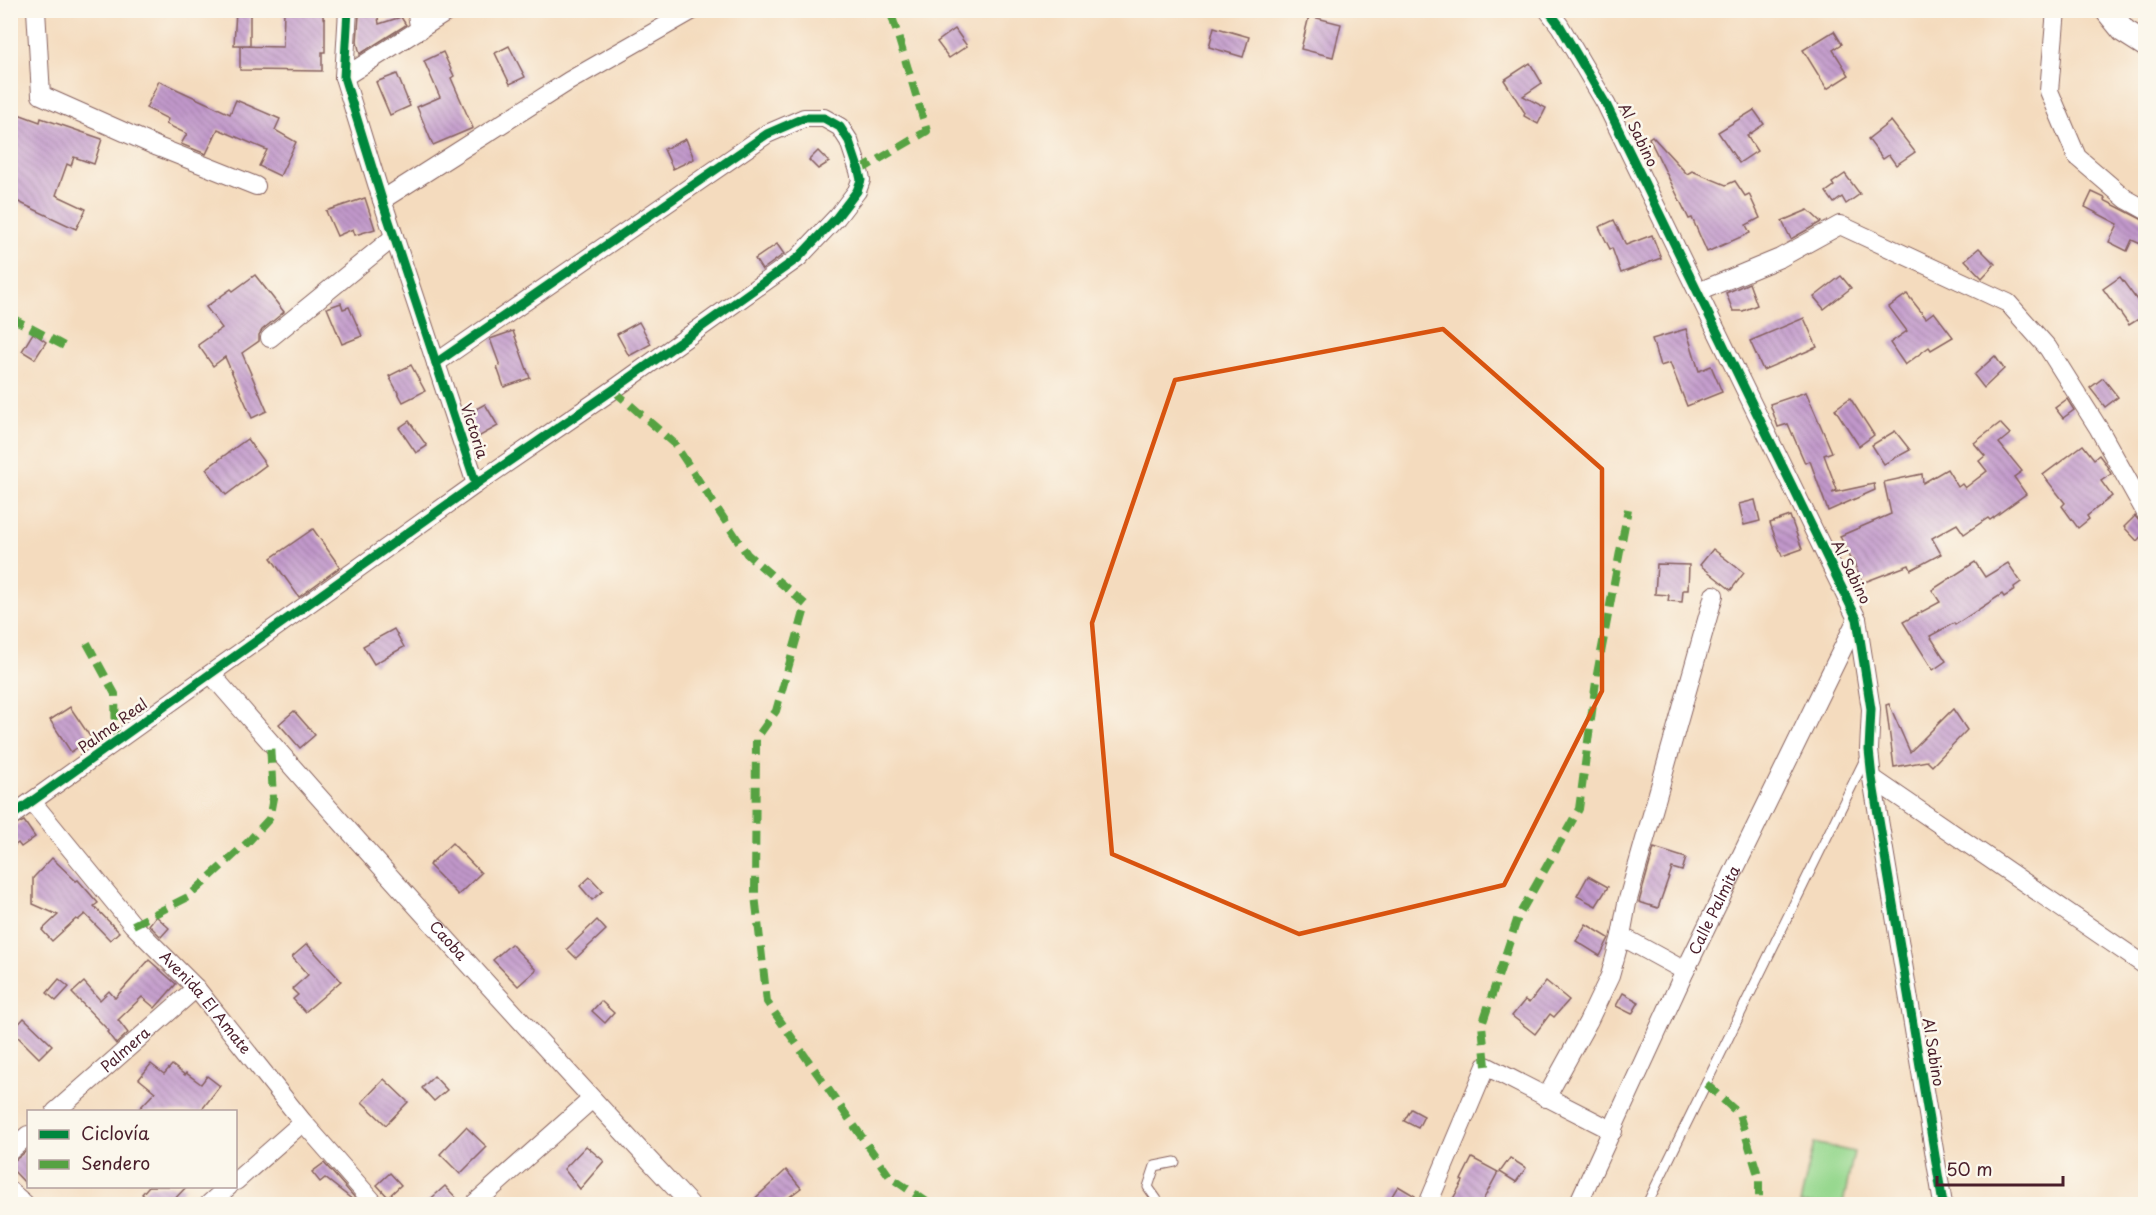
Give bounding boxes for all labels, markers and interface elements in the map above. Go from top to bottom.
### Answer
street label: Al Sabino [1614,98,1665,170]
street label: Victoria [456,400,495,462]
street label: Al Sabino [1827,535,1878,607]
street label: Palma Real [73,692,152,758]
street label: Calle Palmita [1682,861,1745,958]
street label: Caoba [425,915,474,966]
street label: Avenida El Amate [155,945,258,1059]
street label: Al Sabino [1918,1016,1951,1088]
street label: Palmera [95,1020,155,1077]
legend [27,1110,237,1188]
text: Ciclovía [81,1119,150,1146]
text: Sendero [81,1149,150,1176]
scale bar [1937,1149,2063,1187]
text: 50 m [1946,1155,1993,1182]

